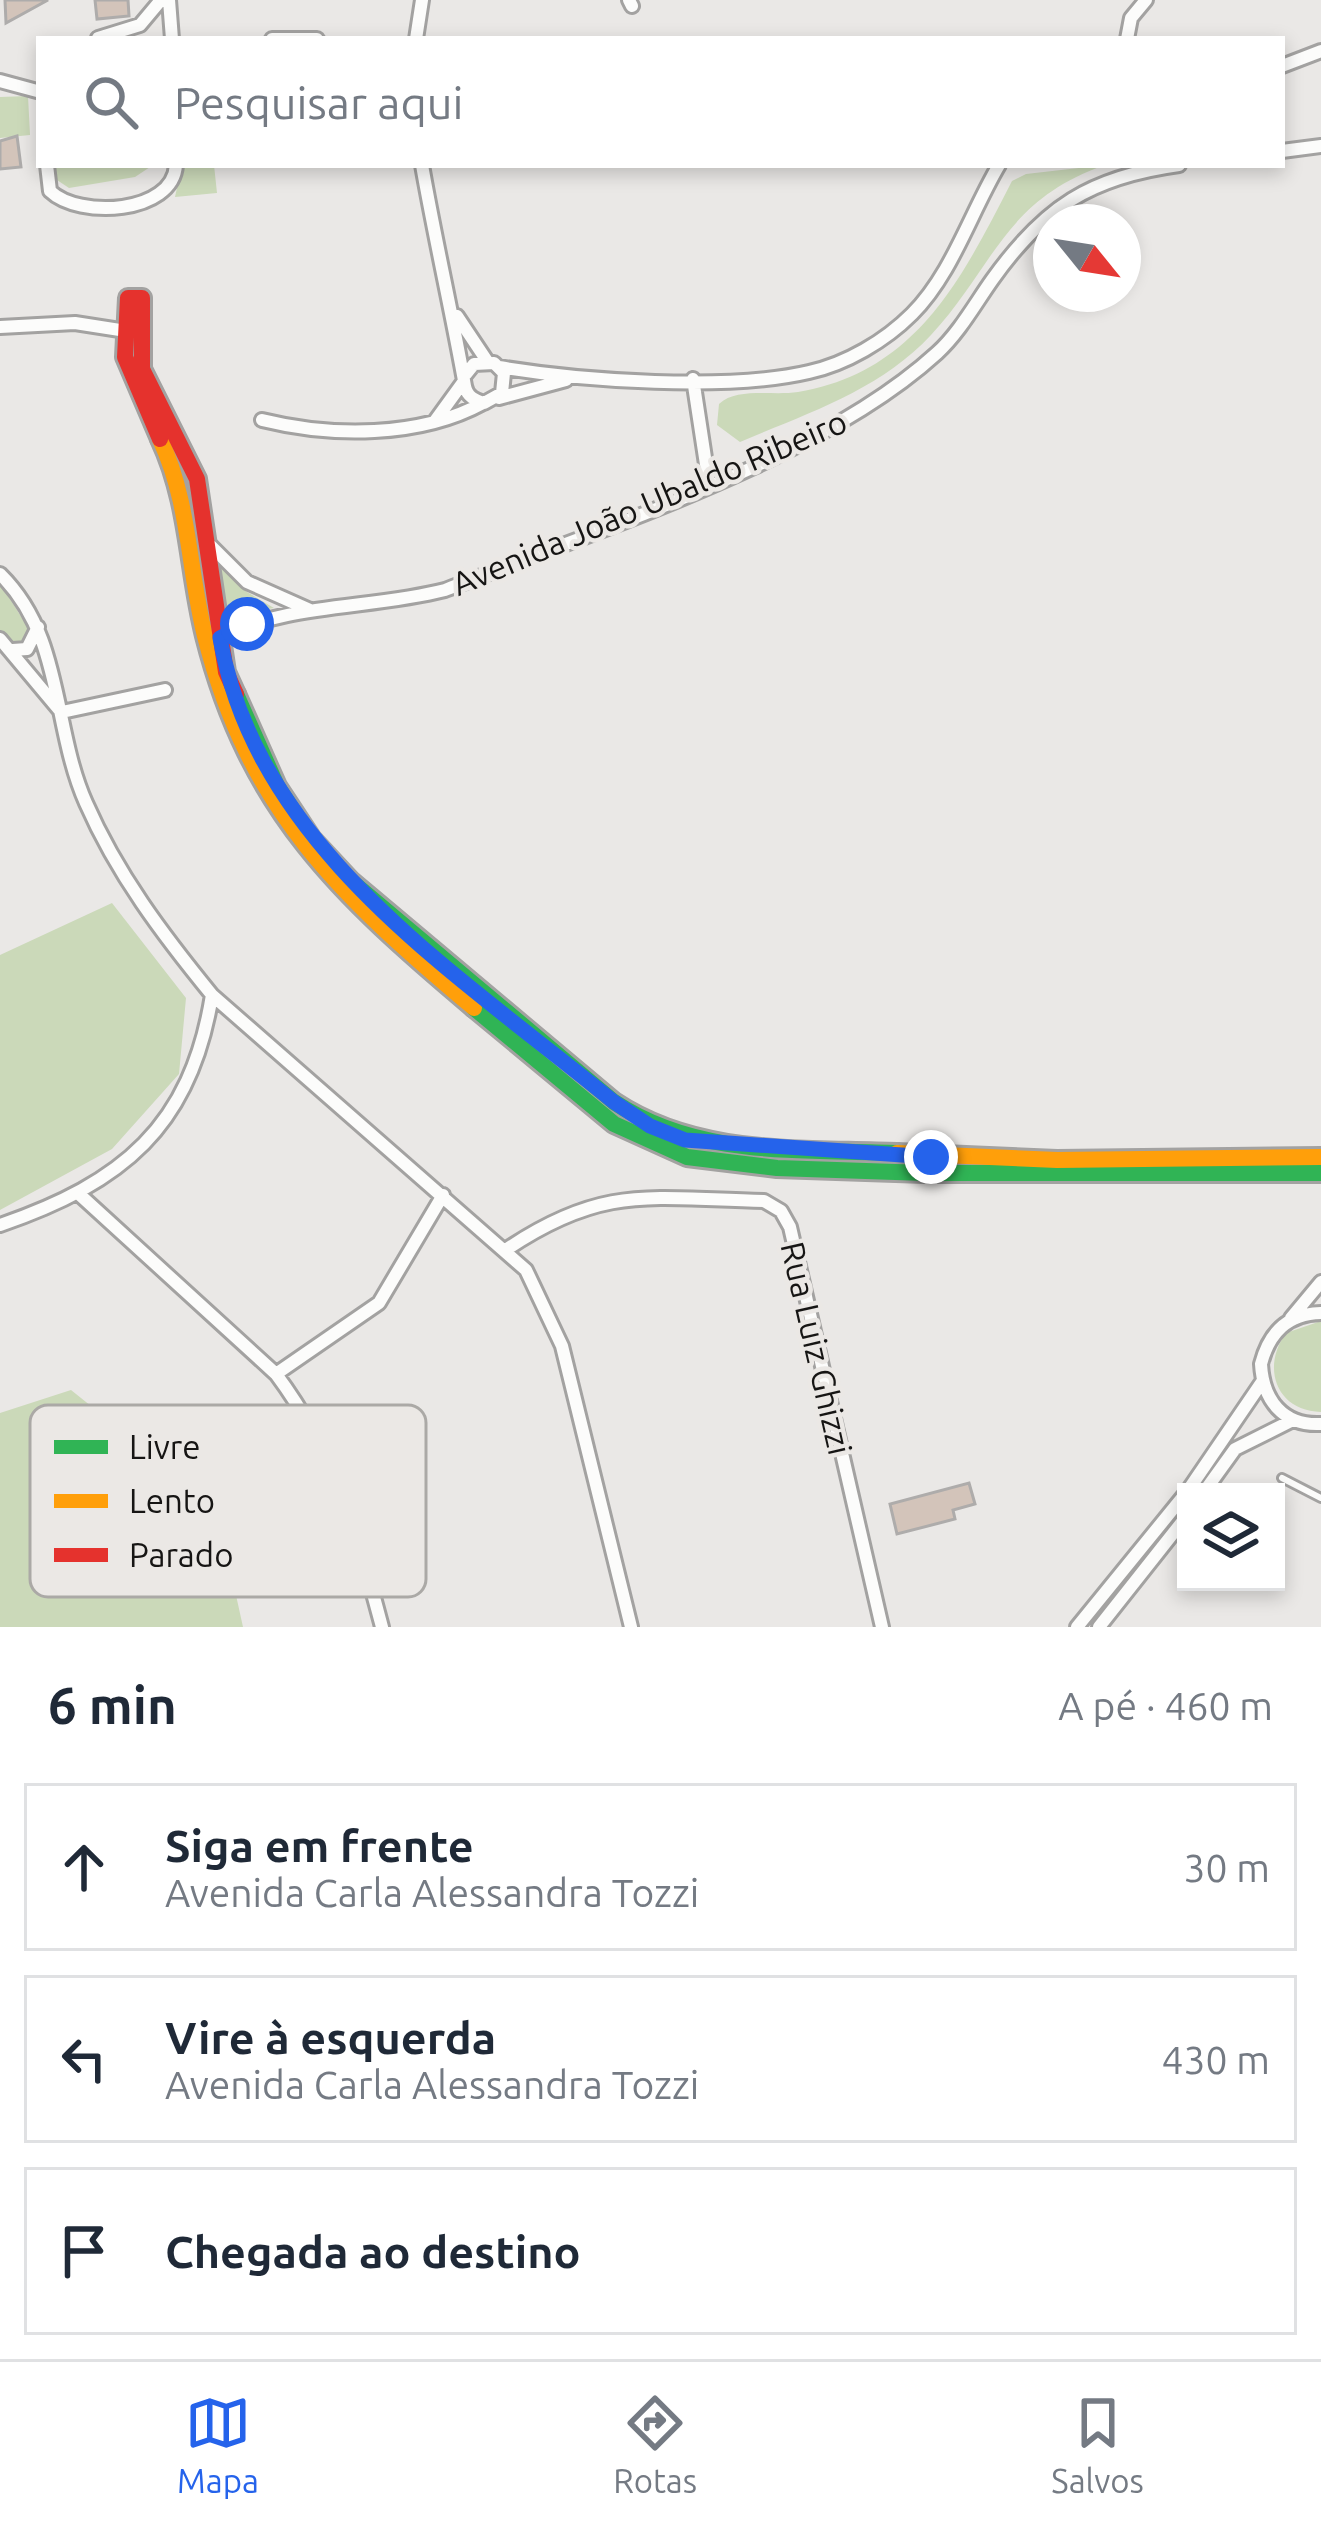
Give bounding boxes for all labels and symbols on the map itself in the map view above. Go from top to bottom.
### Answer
north arrow [1033,204,1141,312]
street label: Avenida João Ubaldo Ribeiro [446,402,852,602]
route start [220,597,274,651]
route end [904,1130,958,1184]
street label: Rua Luiz Ghizzi [775,1238,859,1458]
legend [30,1405,426,1597]
text: Livre [129,1428,201,1465]
text: Lento [129,1482,215,1519]
text: Parado [129,1536,233,1573]

